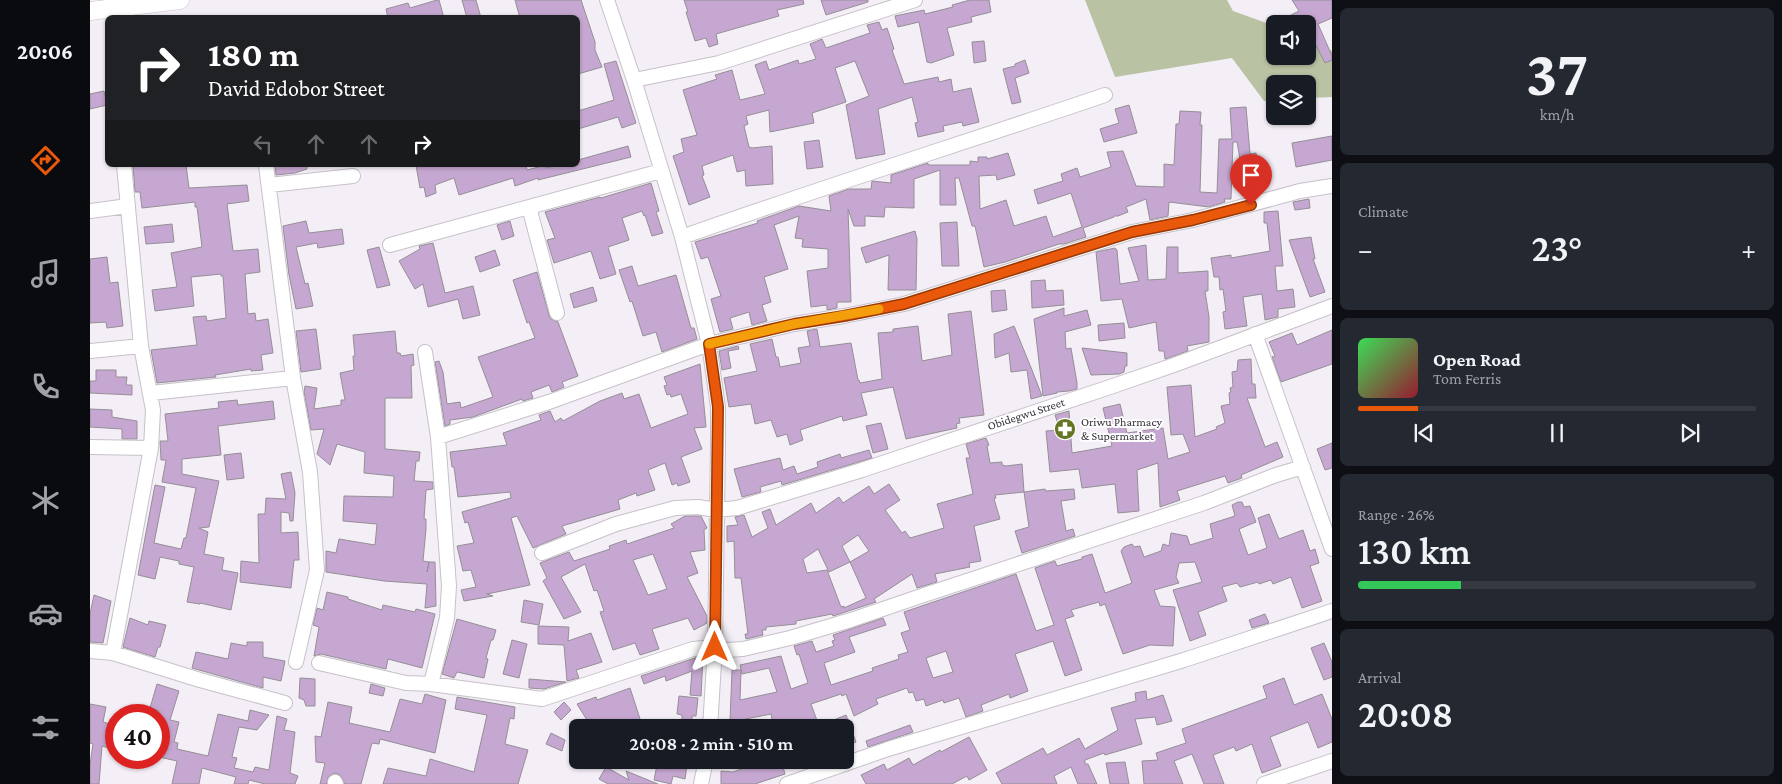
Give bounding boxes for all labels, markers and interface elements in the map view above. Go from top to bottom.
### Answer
map controls [1266,15,1316,125]
button: sound [1266,15,1316,65]
icon: right [125,35,190,100]
text: 180 m [208,35,299,74]
text: 37 [1526,37,1588,109]
text: 20:06 [17,39,73,64]
button: layers [1266,75,1316,125]
text: David Edobor Street [208,76,385,101]
text: km/h [1540,106,1574,123]
icon: left [249,130,277,158]
icon: ahead [302,130,330,158]
icon: ahead [355,130,383,158]
icon: right [408,130,436,158]
icon: directions [28,143,63,178]
pin [1230,154,1272,205]
icon: arrive [1237,161,1265,189]
text: Climate [1358,203,1408,220]
text: 23° [1532,227,1582,269]
text: − [1358,234,1373,265]
text: + [1741,234,1756,265]
icon: music [28,256,63,291]
text: Open Road [1433,349,1521,370]
icon: phone [28,369,63,404]
text: Tom Ferris [1433,370,1501,387]
street label: Obidegwu Street [986,395,1067,433]
place label: Oriwu Pharmacy & Supermarket [1081,415,1162,443]
pharmacy icon: Oriwu Pharmacy & Supermarket [1053,417,1077,441]
icon: previous [1410,419,1438,447]
icon: pause [1543,419,1571,447]
icon: next [1676,419,1704,447]
icon: climate [28,483,63,518]
text: Range · 26% [1358,506,1434,523]
text: 130 km [1358,530,1471,572]
icon: car [28,596,63,631]
position arrow [688,620,740,672]
text: Arrival [1358,669,1402,686]
text: 20:08 [1358,693,1453,735]
speed limit sign: 40 [105,704,170,769]
icon: filters [28,710,63,745]
text: 20:08 · 2 min · 510 m [630,733,793,754]

